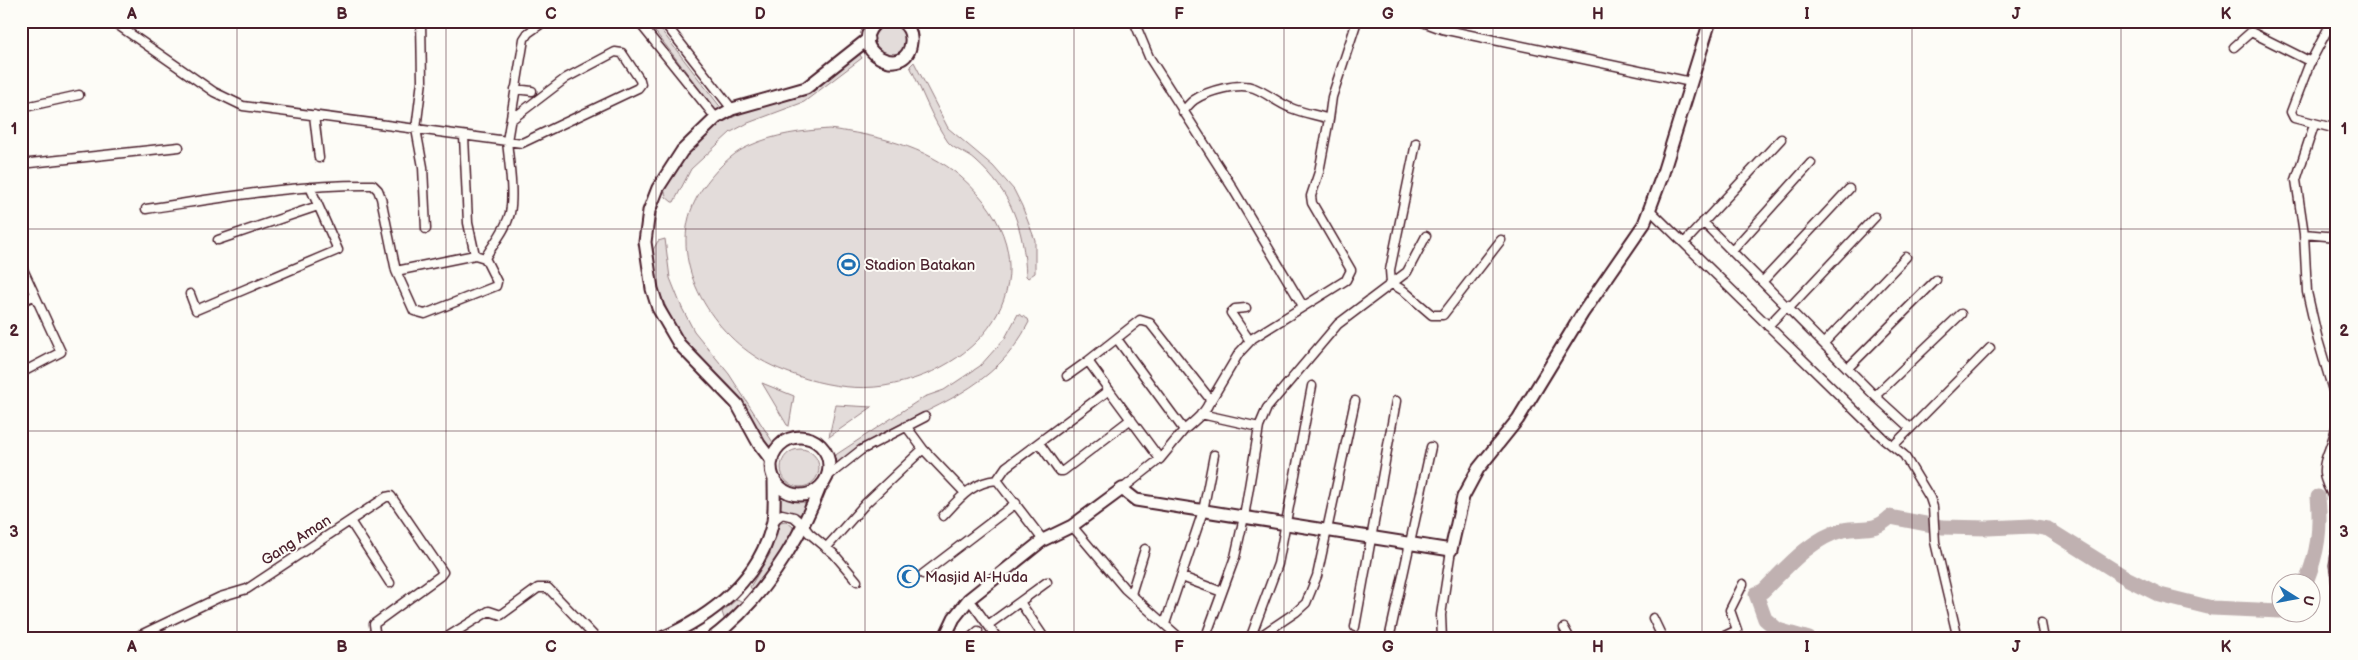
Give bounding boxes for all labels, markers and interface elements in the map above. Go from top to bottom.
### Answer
text: A [126,5,137,24]
text: B [336,5,348,24]
text: C [545,5,557,24]
text: D [754,5,766,24]
text: E [965,5,975,24]
text: F [1174,5,1184,24]
text: G [1382,5,1394,24]
text: H [1592,5,1604,24]
text: I [1804,5,1810,24]
text: J [2012,5,2021,24]
text: K [2221,5,2232,24]
text: 1 [11,120,17,139]
text: 1 [2341,120,2347,139]
sports icon: Stadion Batakan [837,253,861,277]
place label: Stadion Batakan [865,256,975,275]
text: 2 [9,322,19,341]
text: 2 [2339,322,2349,341]
street label: Gang Aman [258,511,335,570]
text: 3 [9,523,19,542]
text: 3 [2339,523,2349,542]
mosque icon: Masjid Al-Huda [897,565,921,589]
place label: Masjid Al-Huda [925,568,1028,587]
north arrow [2270,572,2320,622]
text: U [2299,594,2318,607]
text: A [126,638,137,657]
text: B [336,638,348,657]
text: C [545,638,557,657]
text: D [754,638,766,657]
text: E [965,638,975,657]
text: F [1174,638,1184,657]
text: G [1382,638,1394,657]
text: H [1592,638,1604,657]
text: I [1804,638,1810,657]
text: J [2012,638,2021,657]
text: K [2221,638,2232,657]

